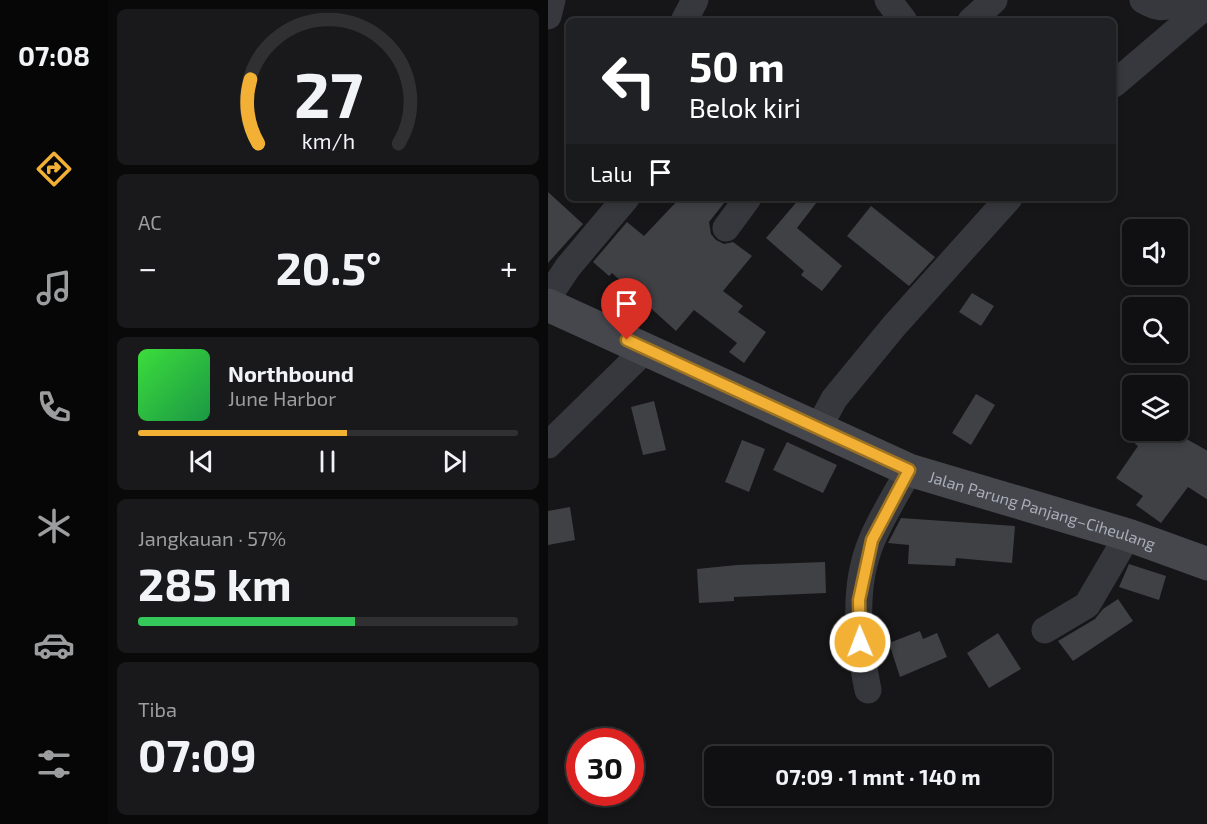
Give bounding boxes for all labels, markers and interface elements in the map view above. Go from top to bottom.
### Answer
text: 07:08 [18,39,90,71]
text: 50 m [689,40,785,90]
icon: left [590,42,668,120]
text: 27 [293,56,363,131]
text: Belok kiri [689,91,801,123]
text: km/h [301,128,355,153]
icon: directions [33,148,75,190]
icon: arrive [644,156,677,189]
text: Lalu [590,160,632,186]
text: AC [138,210,162,234]
map controls [1122,219,1188,441]
button: sound [1122,219,1188,285]
text: 20.5° [276,240,381,294]
text: − [138,247,157,287]
text: + [500,247,518,287]
icon: music [33,267,75,309]
pin [601,278,652,340]
icon: arrive [610,287,643,320]
button: search [1122,297,1188,363]
text: Northbound [228,360,354,386]
button: layers [1122,375,1188,441]
icon: phone [33,386,75,428]
text: June Harbor [228,386,336,410]
icon: previous [185,445,218,478]
icon: pause [311,445,344,478]
icon: next [438,445,471,478]
street label: Jalan Parung Panjang–Ciheulang [927,466,1158,553]
icon: climate [33,505,75,547]
text: Jangkauan · 57% [138,526,286,550]
text: 285 km [138,556,292,610]
position arrow [828,610,892,674]
icon: car [33,624,75,666]
text: Tiba [138,697,177,721]
text: 07:09 [138,727,257,781]
speed limit sign: 30 [566,728,644,806]
icon: filters [33,743,75,785]
text: 07:09 · 1 mnt · 140 m [775,763,981,789]

